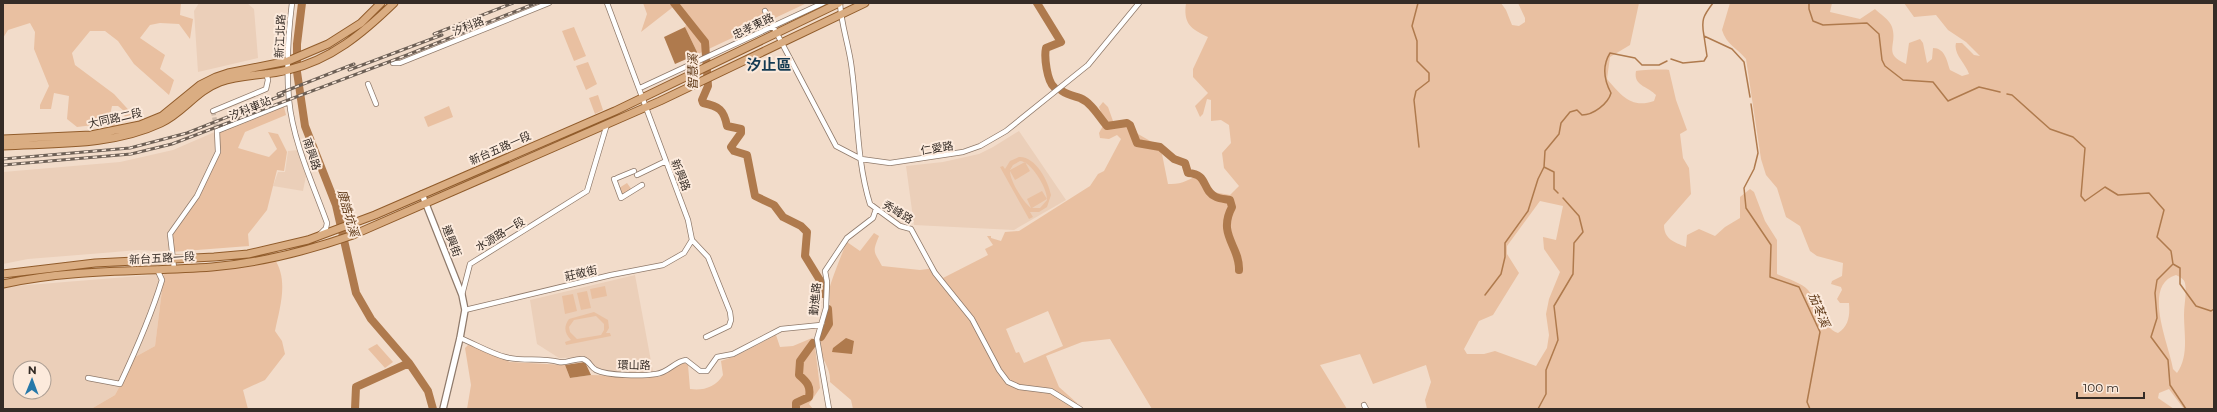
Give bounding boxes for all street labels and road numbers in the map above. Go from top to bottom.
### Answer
street label: 忠孝東路 [730,10,776,42]
street label: 新江北路 [272,14,288,58]
street label: 汐科路 [450,14,486,38]
street label: 汐科車站 [227,93,273,123]
street label: 大同路二段 [87,105,143,131]
street label: 新台五路一段 [467,128,533,168]
street label: 南興路 [300,136,324,172]
street label: 仁愛路 [920,139,954,157]
street label: 新興路 [668,157,694,193]
street label: 秀峰路 [880,198,916,226]
street label: 水源路一段 [473,214,527,254]
street label: 連興街 [440,223,464,259]
street label: 新台五路一段 [129,249,195,267]
street label: 莊敬街 [563,262,599,284]
street label: 勤進路 [807,282,823,316]
street label: 環山路 [617,358,651,372]

